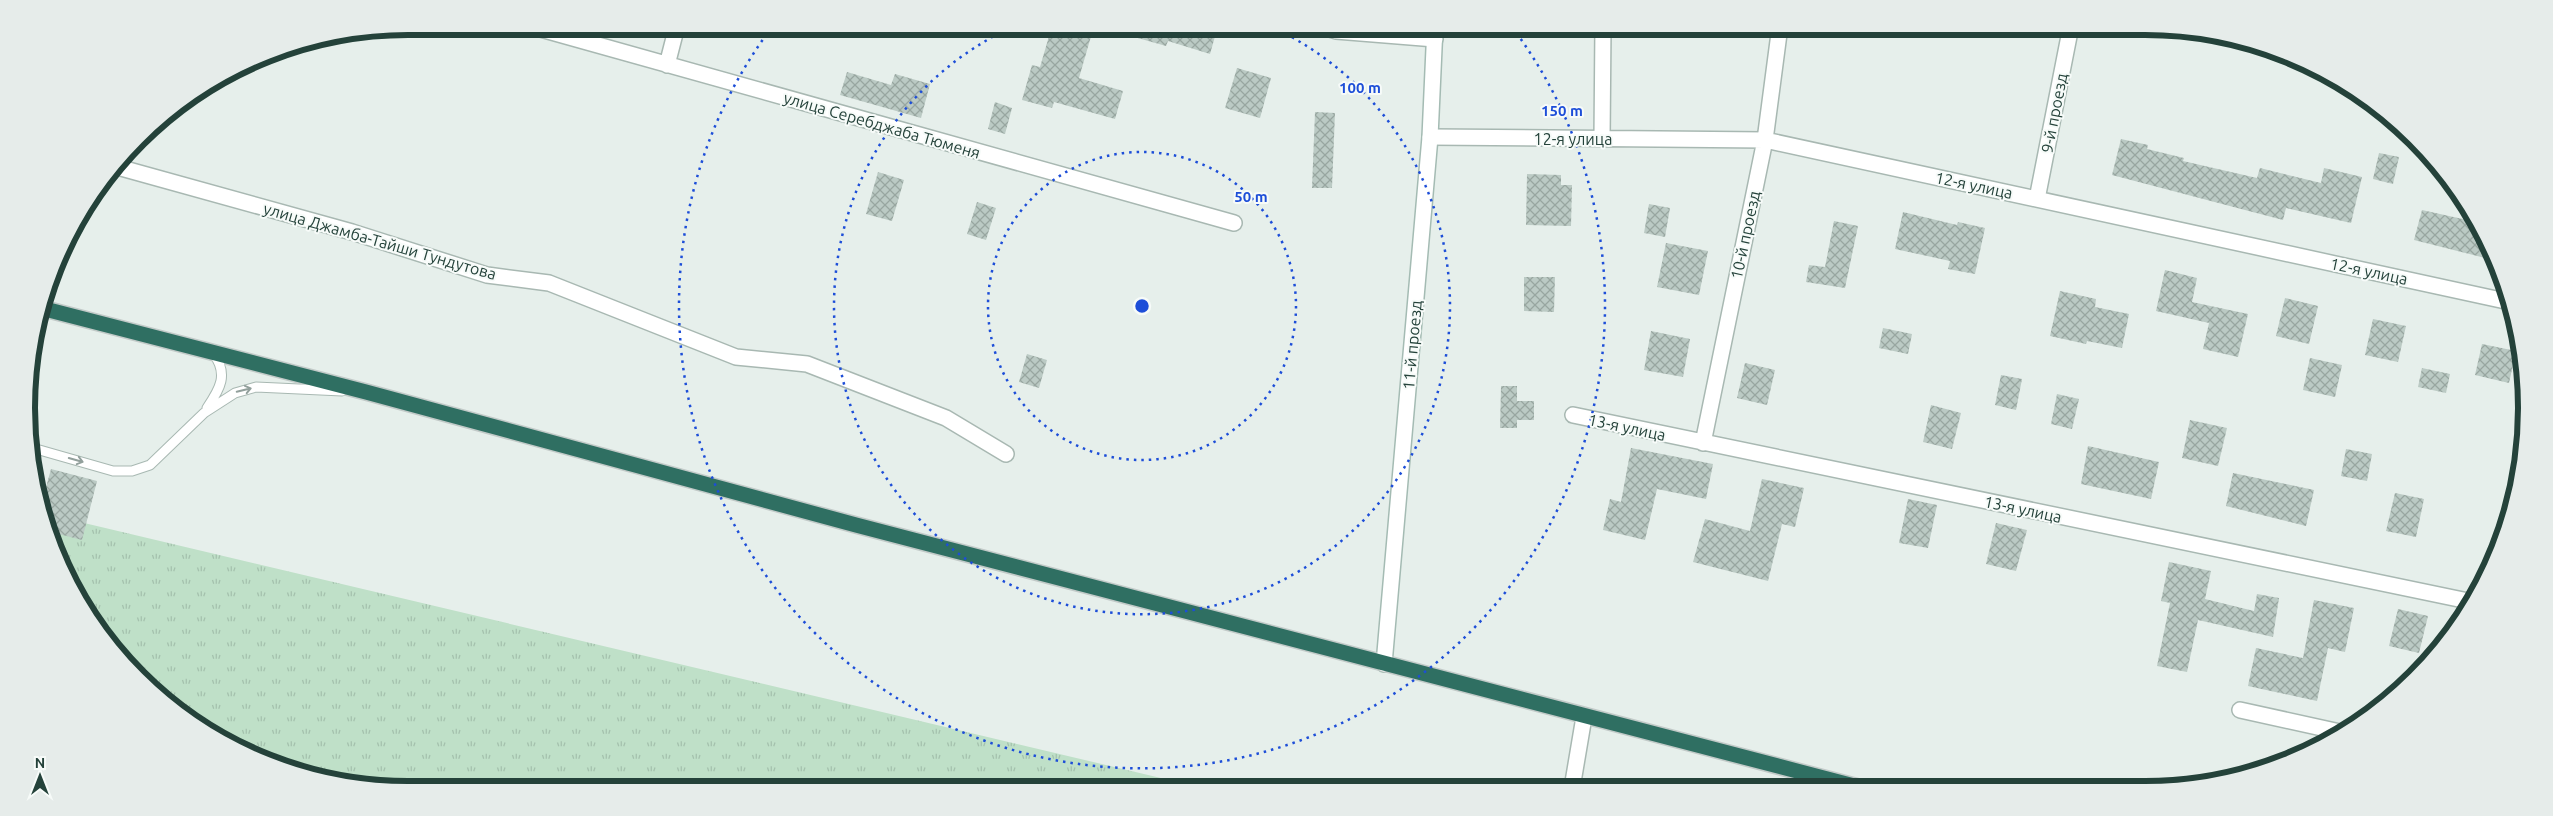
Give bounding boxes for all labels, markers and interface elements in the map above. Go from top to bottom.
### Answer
street label: 9-й проезд [2037,72,2071,154]
text: 100 m [1339,79,1381,96]
street label: улица Серебджаба Тюменя [782,88,982,162]
text: 150 m [1541,102,1583,119]
street label: 12-я улица [1534,130,1612,148]
street label: 12-я улица [1934,168,2014,202]
text: 50 m [1234,188,1268,205]
street label: 10-й проезд [1727,189,1763,281]
street label: улица Джамба-Тайши Тундутова [261,199,499,283]
street label: 12-я улица [2329,254,2409,288]
centre of rings [1133,297,1151,315]
street label: 11-й проезд [1399,300,1425,390]
one-way arrow [236,385,252,395]
street label: 13-я улица [1587,410,1667,444]
one-way arrow [68,456,84,466]
street label: 13-я улица [1983,492,2063,526]
north arrow [15,751,65,801]
text: N [35,755,45,771]

